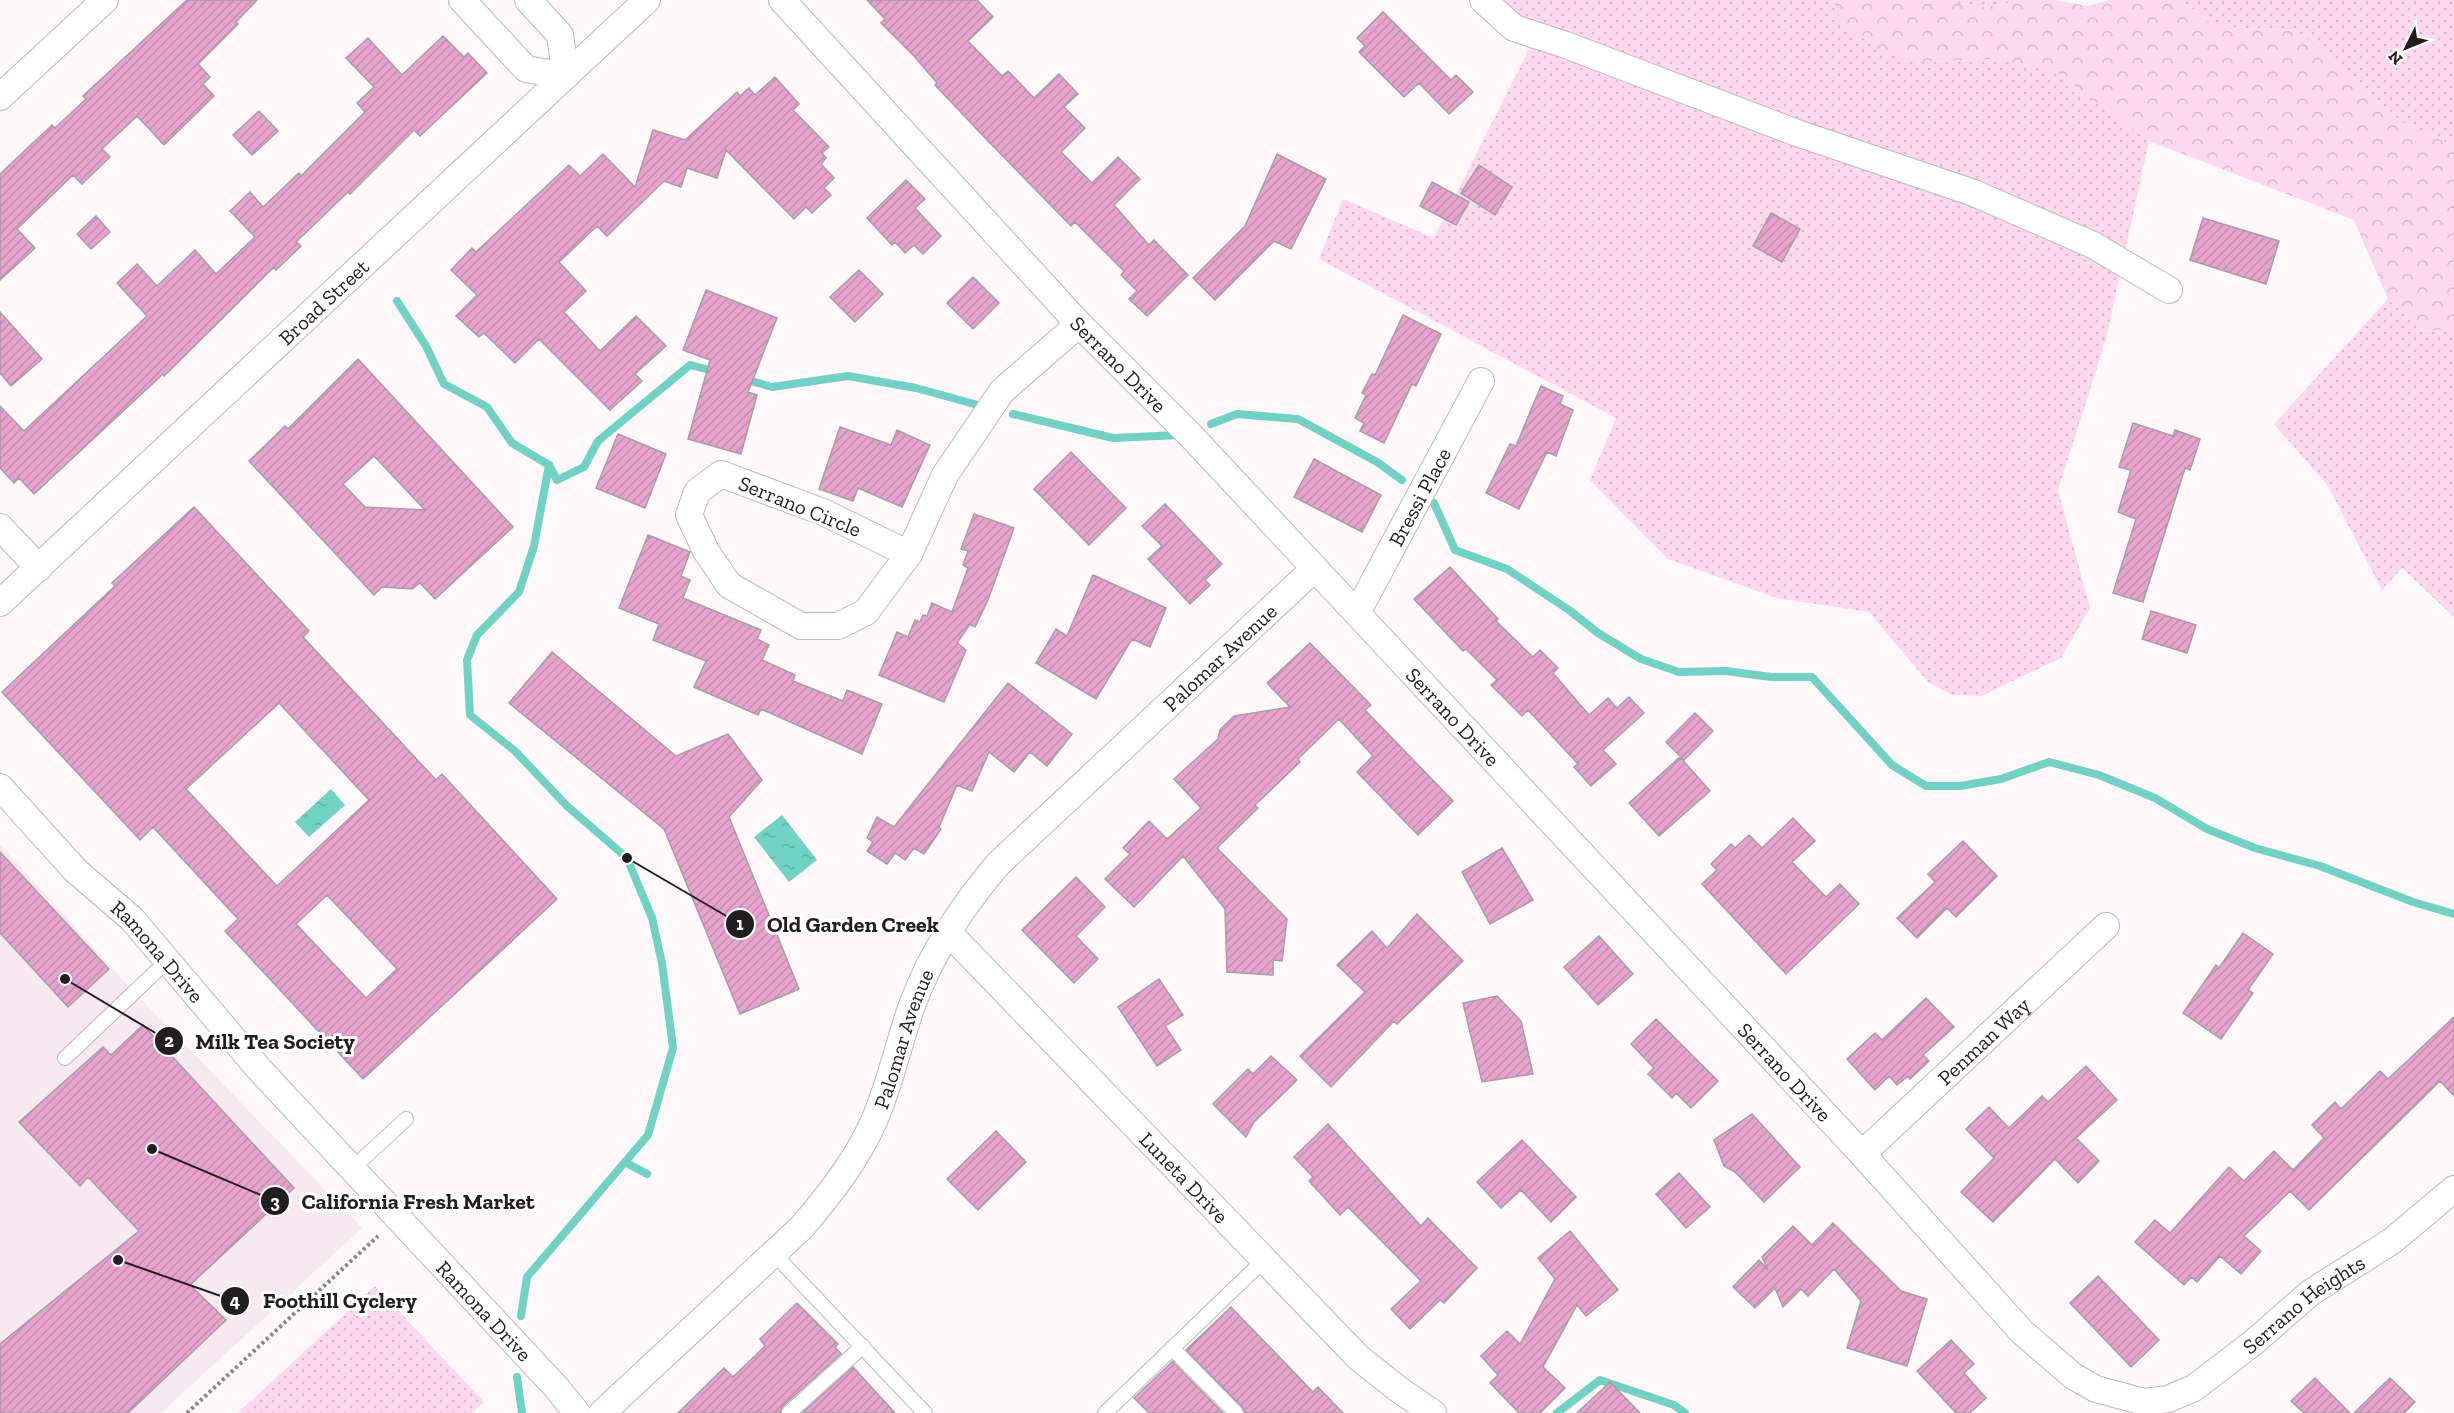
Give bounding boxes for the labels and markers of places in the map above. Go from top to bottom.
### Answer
callout: Old Garden Creek [725,904,950,944]
callout: Milk Tea Society [154,1021,367,1061]
callout: California Fresh Market [260,1181,547,1221]
callout: Foothill Cyclery [220,1281,429,1321]

